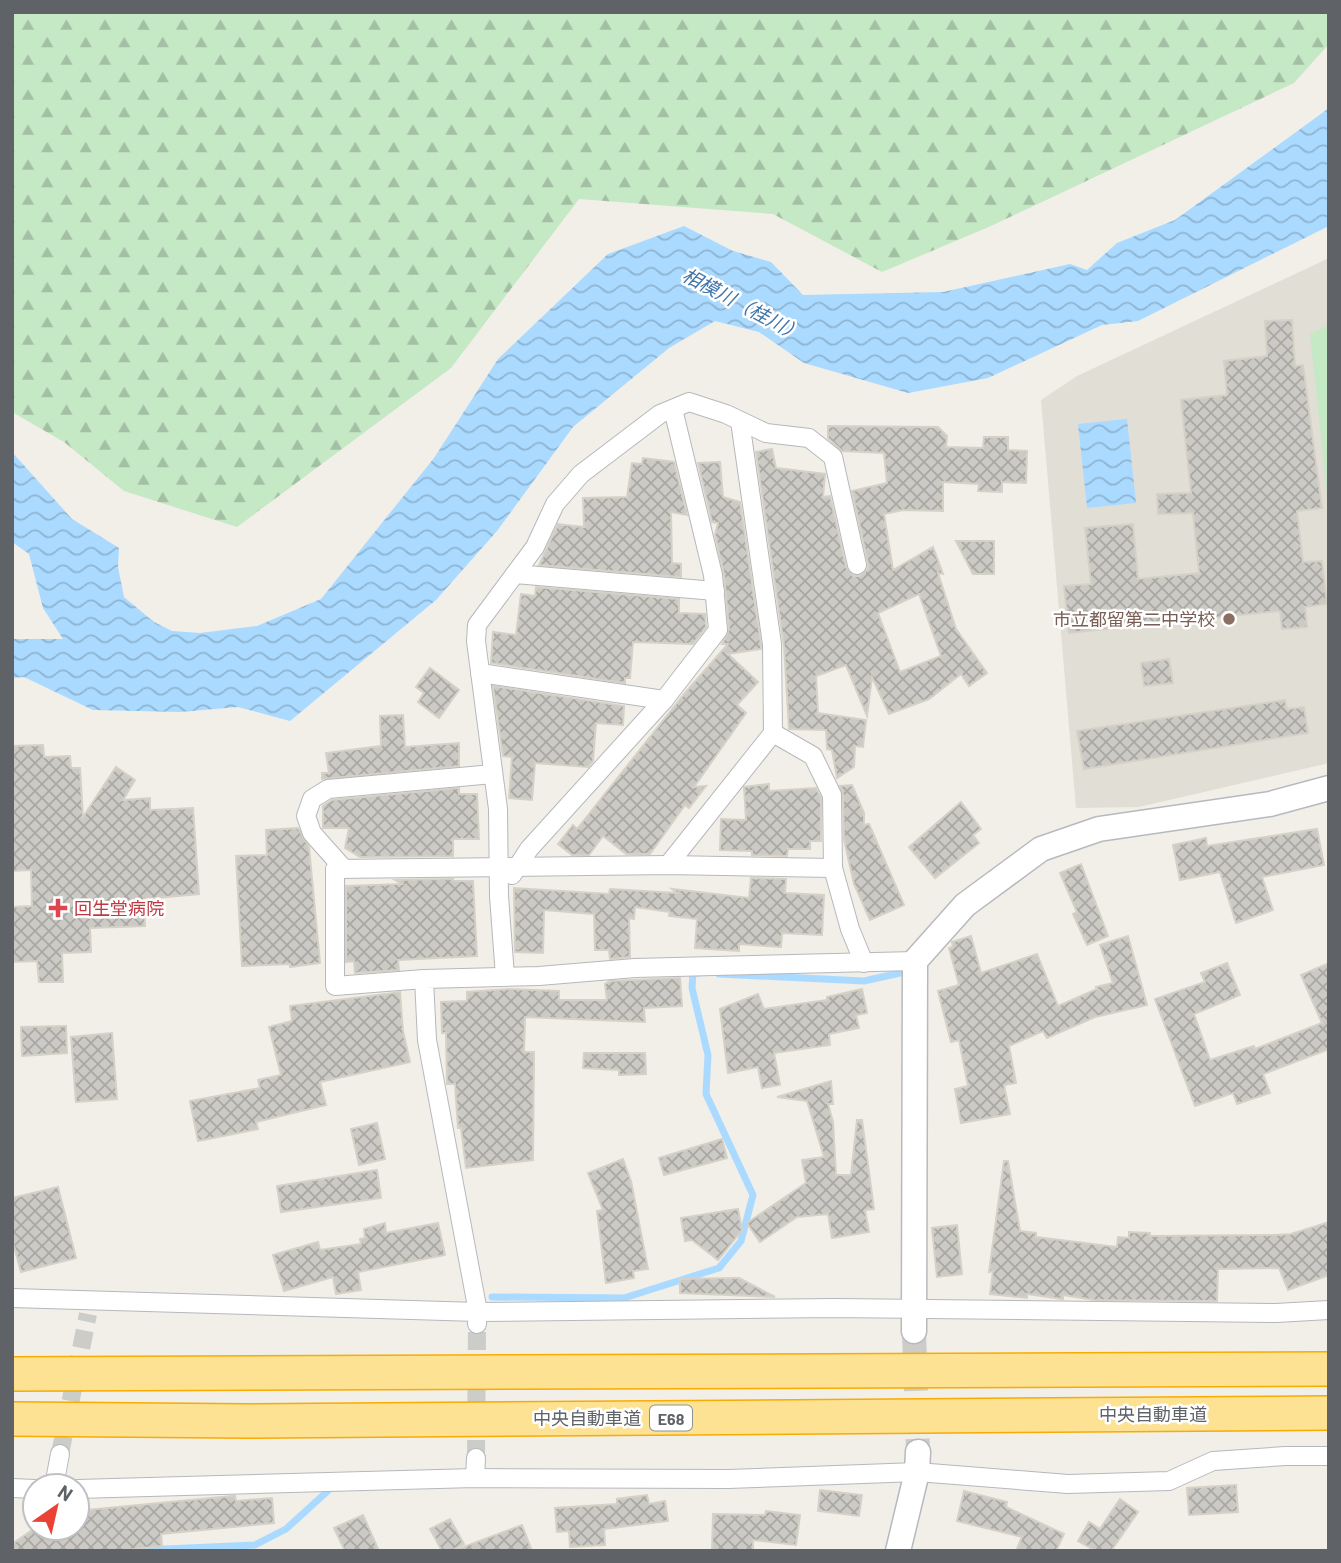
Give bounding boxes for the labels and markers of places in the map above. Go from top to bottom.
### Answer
place label: 市立都留第二中学校 [1053,608,1215,630]
marker: 市立都留第二中学校 [1221,611,1237,627]
place label: 回生堂病院 [74,897,164,919]
marker: 回生堂病院 [48,898,68,918]

